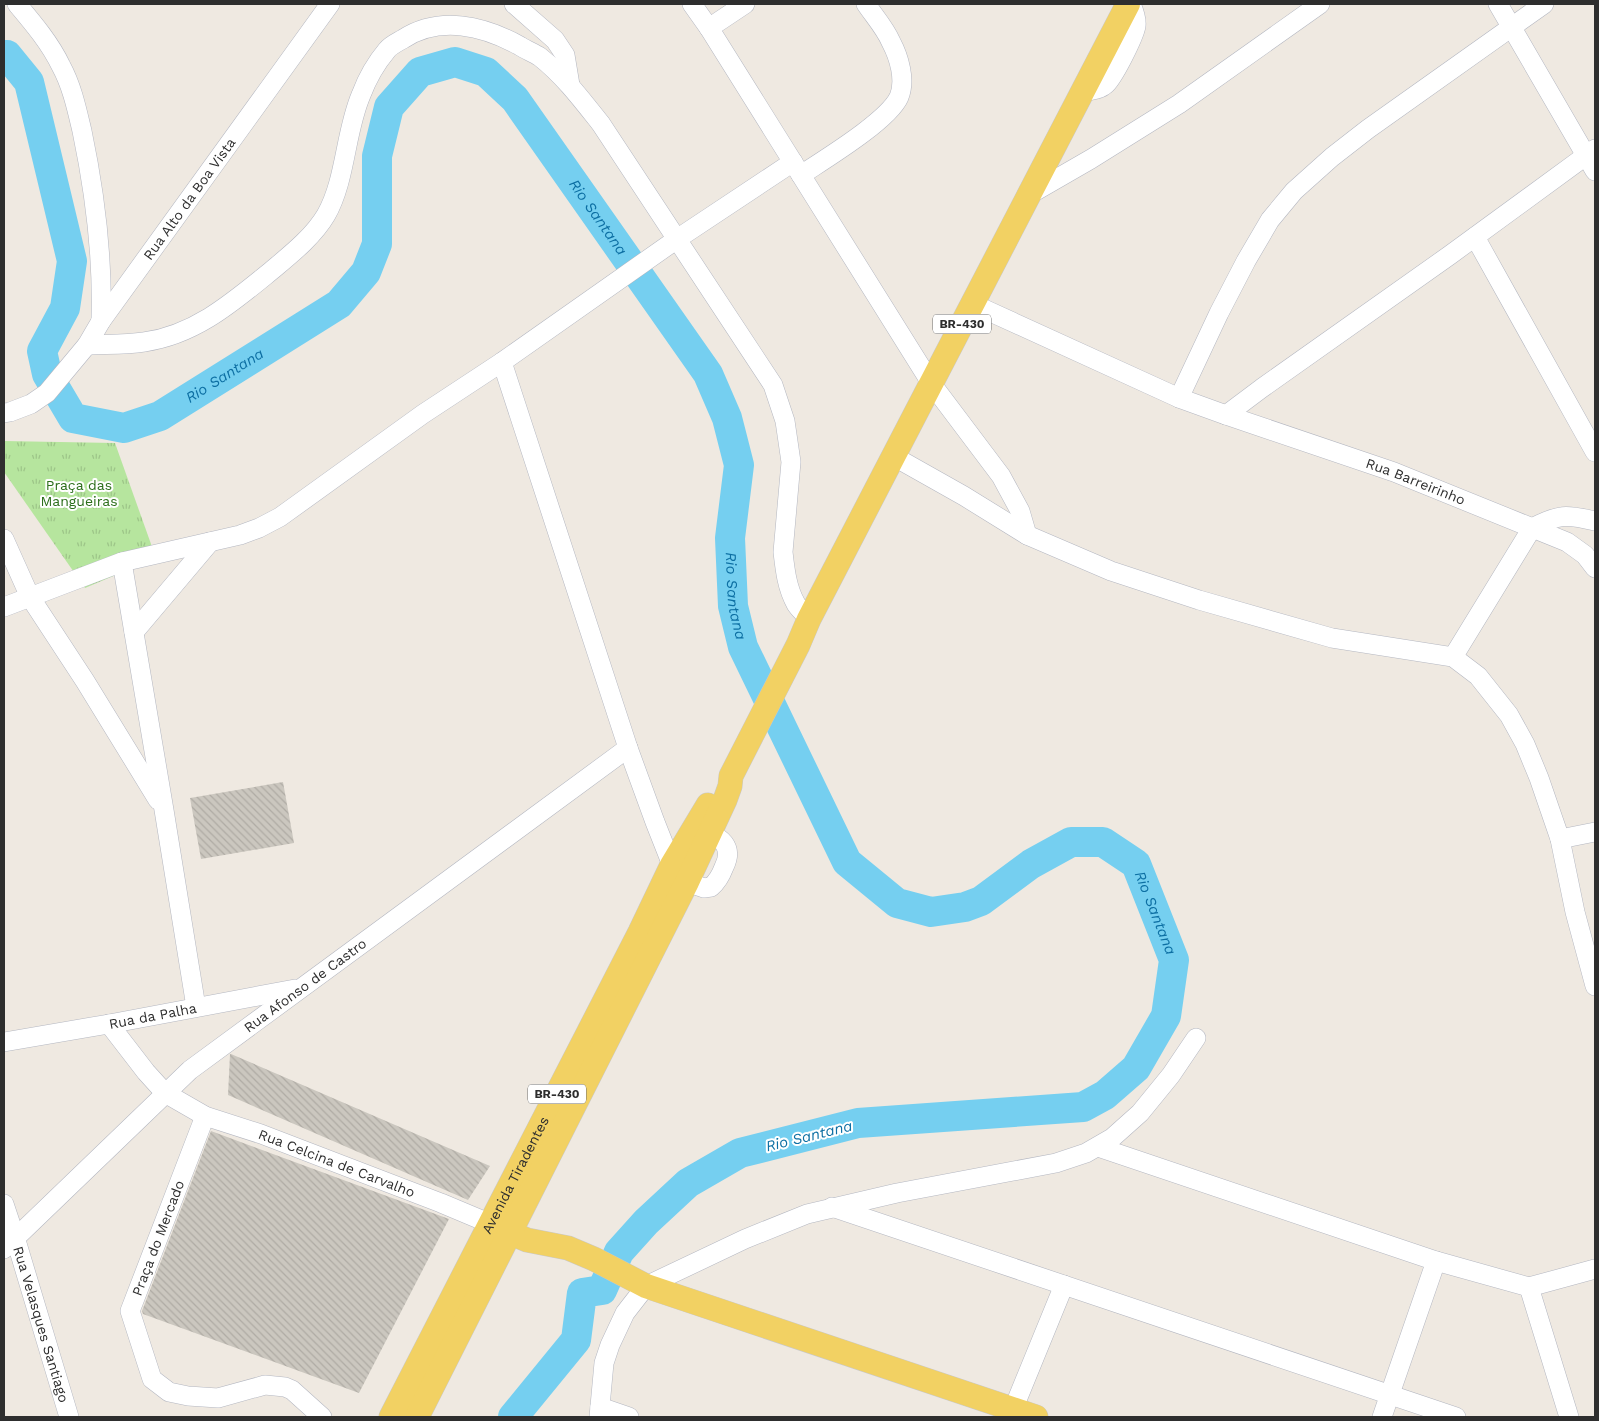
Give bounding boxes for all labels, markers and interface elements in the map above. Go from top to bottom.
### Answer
street label: Rua Alto da Boa Vista [140,135,239,263]
water label: Rio Santana [565,176,631,259]
road number: BR-430 [933,314,991,334]
water label: Rio Santana [182,344,267,407]
street label: Rua Barreirinho [1364,455,1468,508]
park label: Praça das Mangueiras [40,477,118,509]
water label: Rio Santana [722,552,750,642]
water label: Rio Santana [1131,868,1180,957]
street label: Rua Afonso de Castro [241,935,369,1036]
street label: Rua da Palha [108,1000,198,1032]
road number: BR-430 [528,1084,586,1104]
street label: Avenida Tiradentes [479,1114,552,1236]
water label: Rio Santana [764,1117,854,1155]
street label: Rua Celcina de Carvalho [256,1126,417,1200]
street label: Praça do Mercado [129,1178,187,1298]
street label: Rua Velasques Santiago [10,1244,72,1404]

